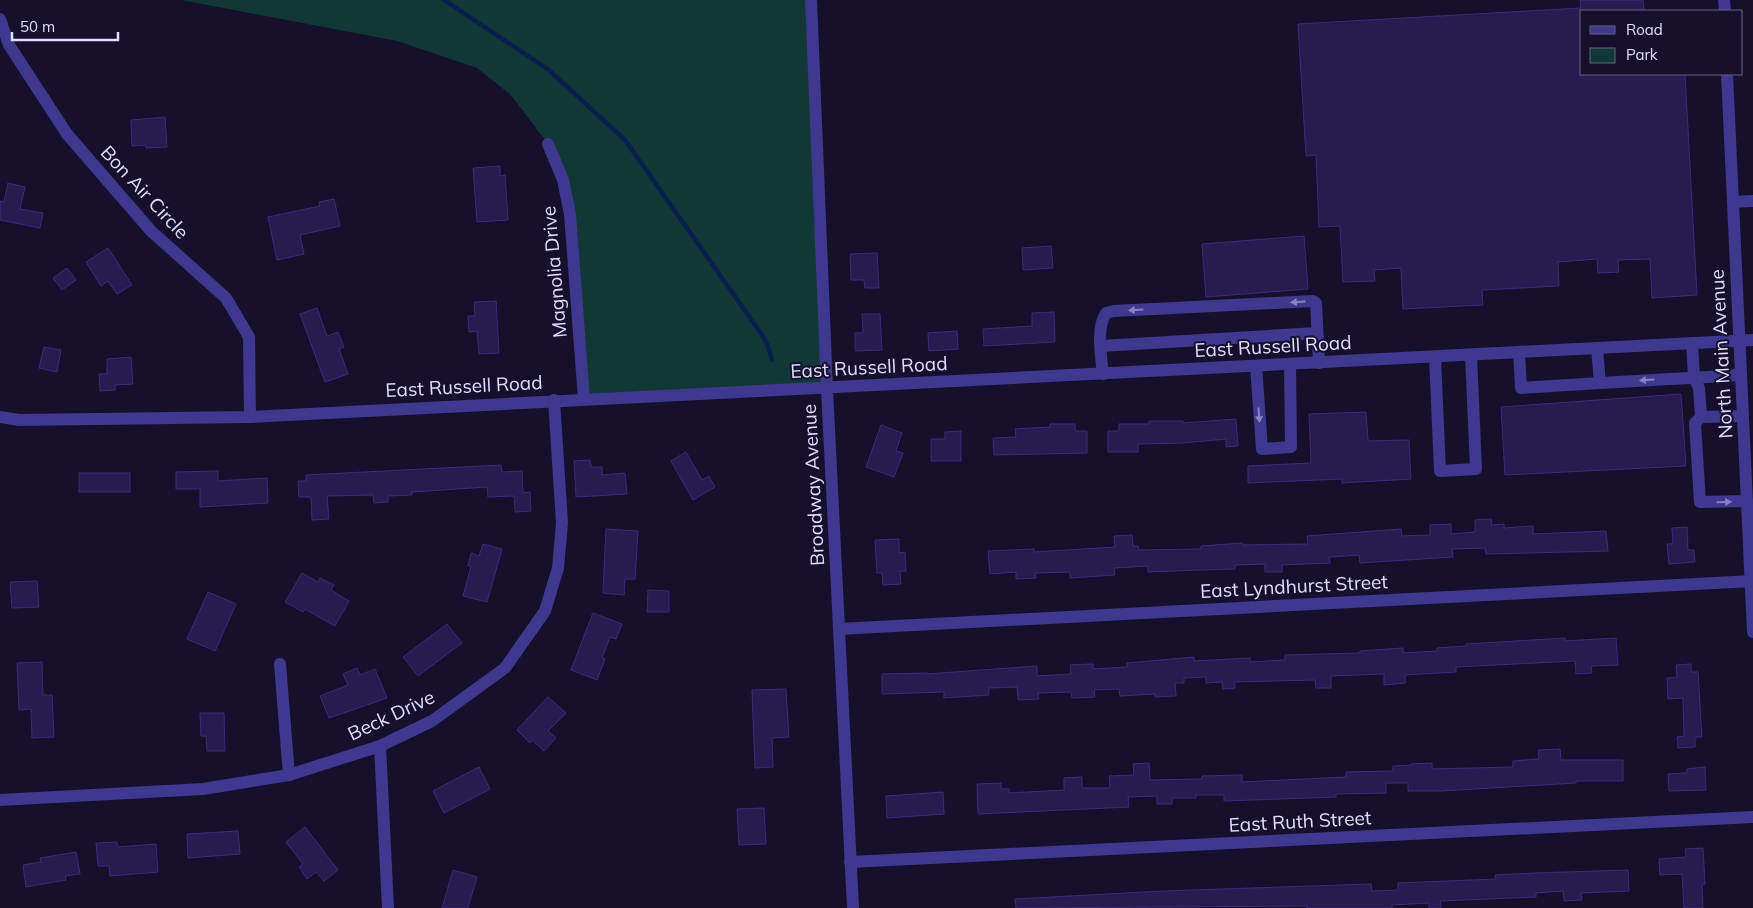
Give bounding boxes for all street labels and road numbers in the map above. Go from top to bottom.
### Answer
street label: Bon Air Circle [96,140,194,244]
street label: Magnolia Drive [536,205,572,339]
street label: North Main Avenue [1705,269,1737,439]
street label: East Russell Road [1194,330,1352,362]
street label: East Russell Road [790,351,948,383]
street label: East Russell Road [385,370,543,402]
street label: Broadway Avenue [797,403,829,567]
street label: East Lyndhurst Street [1200,569,1389,603]
street label: Beck Drive [344,684,438,746]
street label: East Ruth Street [1228,805,1372,837]

